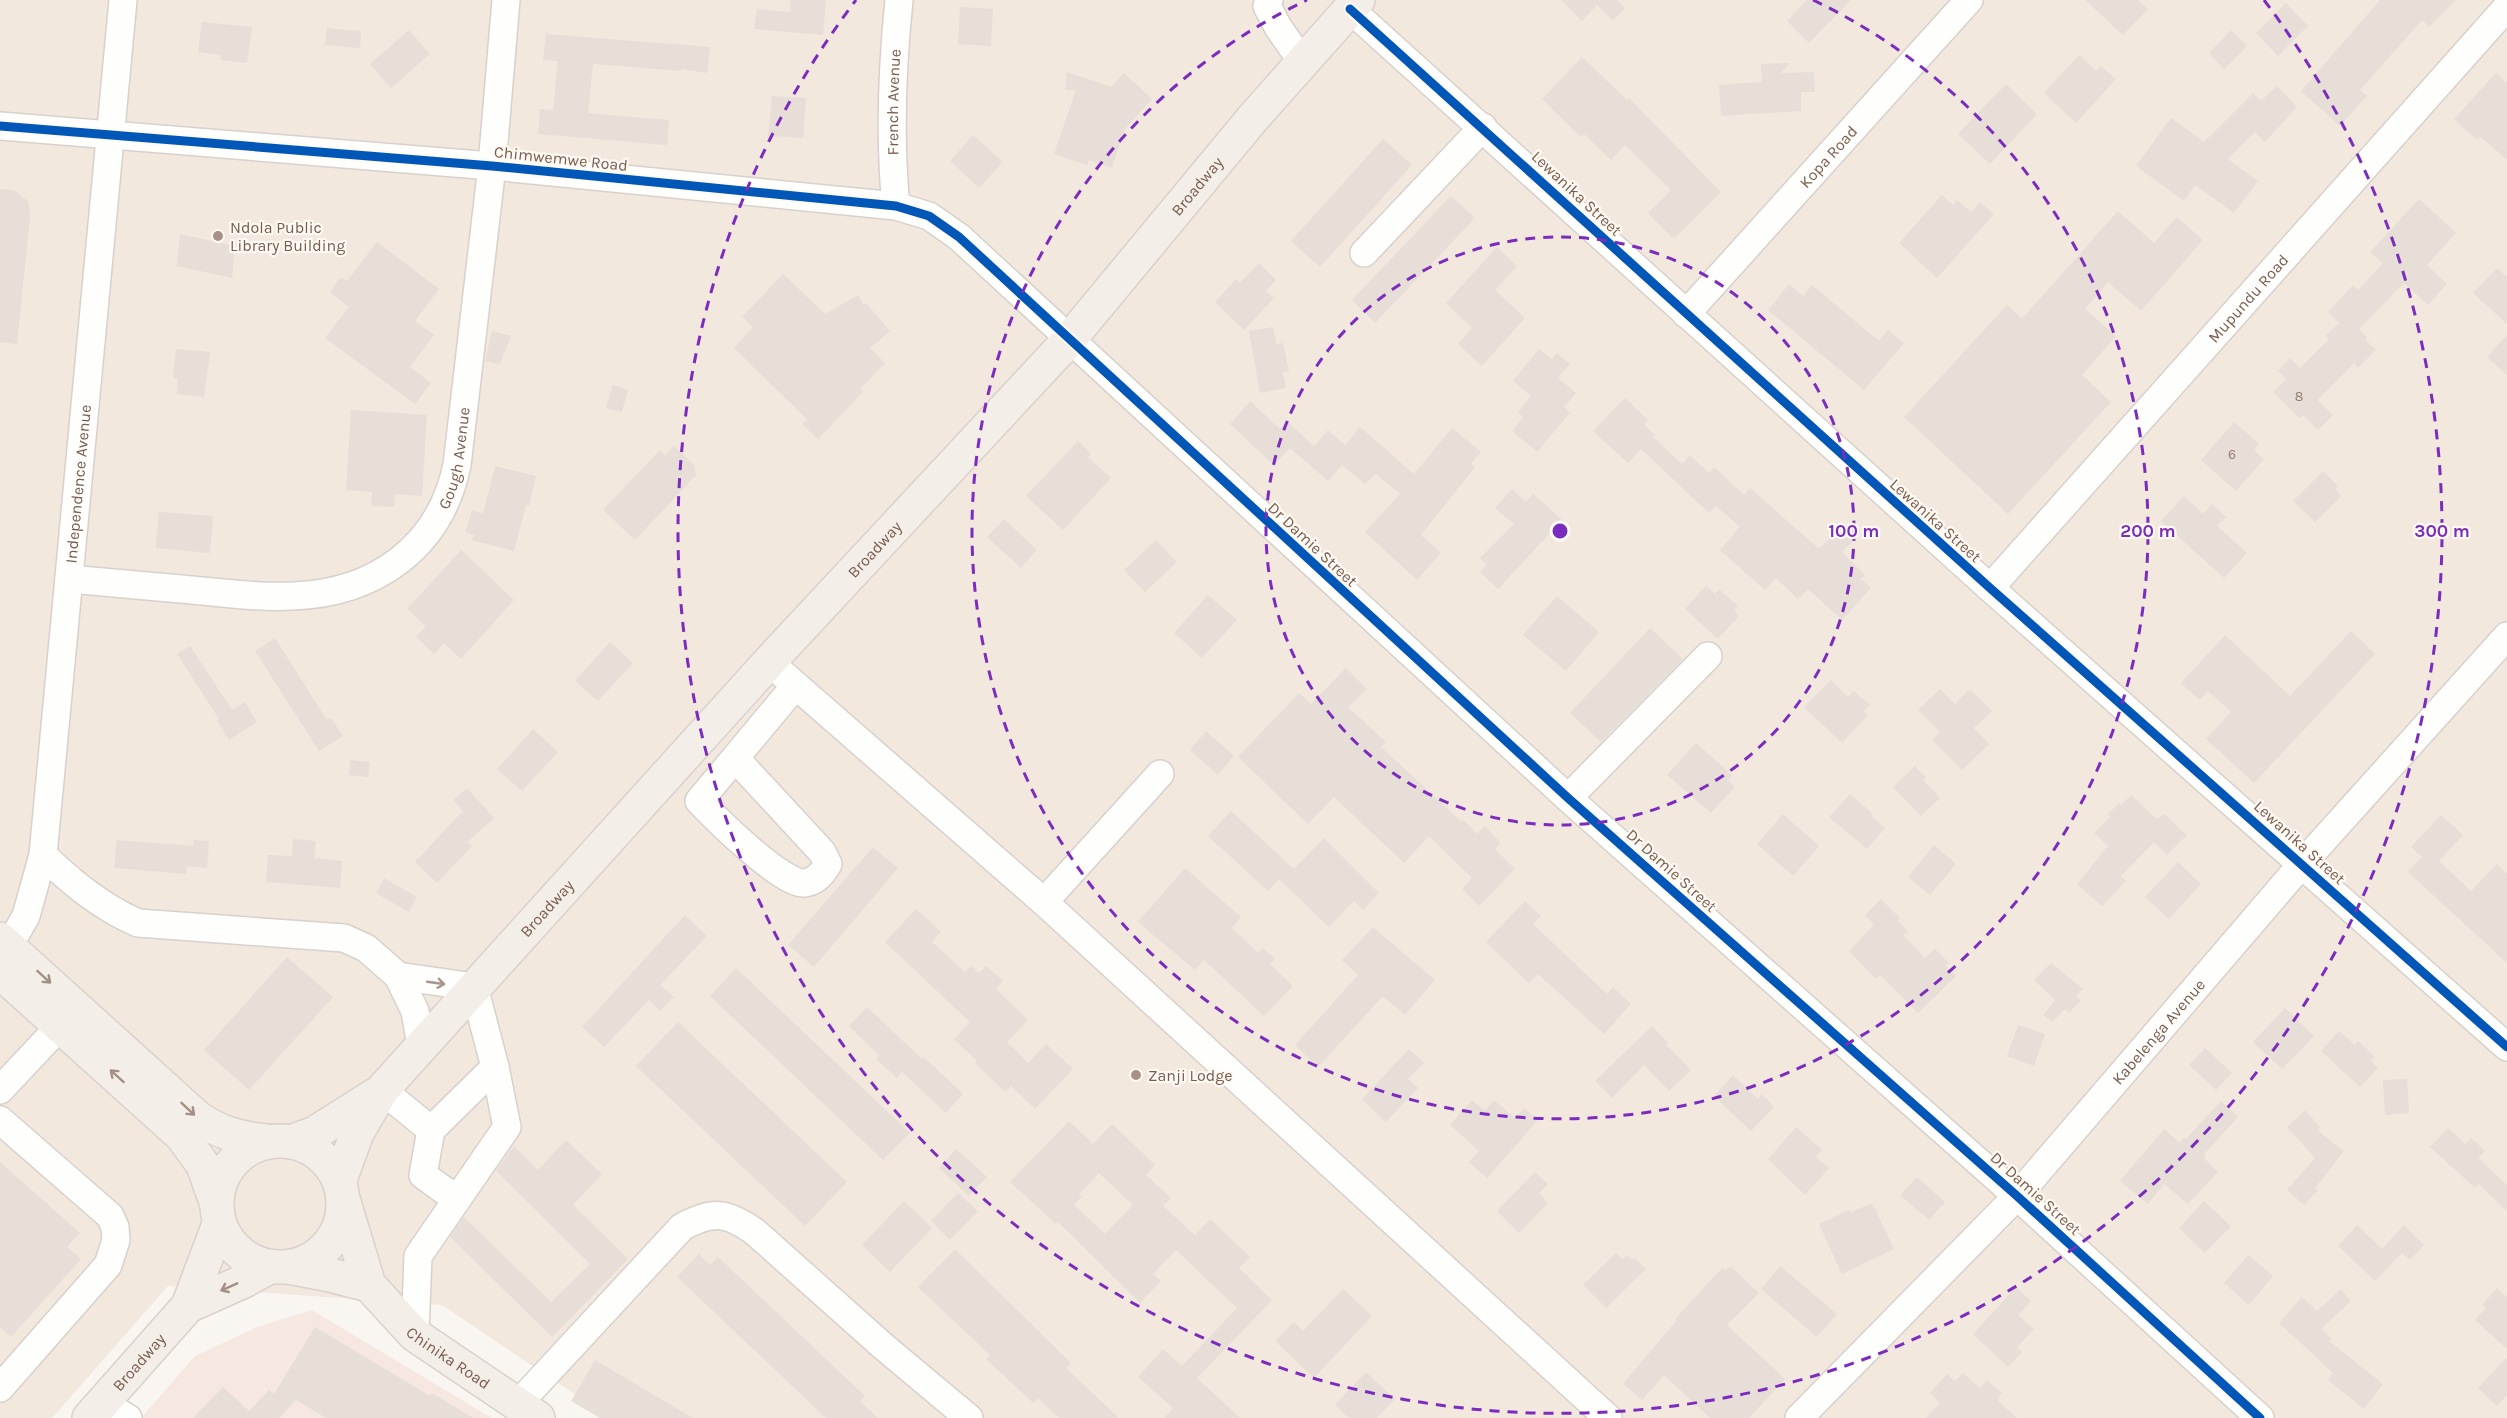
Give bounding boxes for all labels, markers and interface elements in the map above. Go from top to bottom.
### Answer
street label: French Avenue [883,48,905,156]
street label: Kopa Road [1795,122,1861,192]
street label: Chimwemwe Road [493,142,629,175]
street label: Lewanika Street [1528,147,1626,240]
street label: Broadway [1167,153,1227,219]
place label: Ndola Public Library Building [230,218,345,255]
marker: Ndola Public Library Building [211,229,225,243]
street label: Mupundu Road [2204,250,2293,347]
house number: 8 [2295,388,2303,405]
street label: Independence Avenue [61,404,95,564]
street label: Gough Avenue [434,406,474,512]
house number: 6 [2228,446,2236,463]
street label: Lewanika Street [1886,474,1985,566]
street label: Dr Damie Street [1264,498,1361,591]
street label: Broadway [843,517,906,582]
text: 100 m [1829,520,1879,542]
text: 200 m [2120,520,2176,542]
text: 300 m [2414,520,2470,542]
centre of rings [1550,521,1570,541]
street label: Lewanika Street [2250,796,2349,888]
street label: Dr Damie Street [1623,825,1721,916]
street label: Broadway [516,875,578,941]
one-way arrow [36,970,51,984]
street label: Kabelenga Avenue [2108,975,2209,1088]
one-way arrow [426,977,446,988]
place label: Zanji Lodge [1148,1066,1232,1085]
marker: Zanji Lodge [1129,1068,1143,1082]
one-way arrow [110,1069,125,1083]
one-way arrow [180,1102,195,1116]
street label: Dr Damie Street [1987,1148,2085,1239]
one-way arrow [221,1282,239,1294]
street label: Chinika Road [402,1323,494,1393]
street label: Broadway [109,1329,170,1395]

